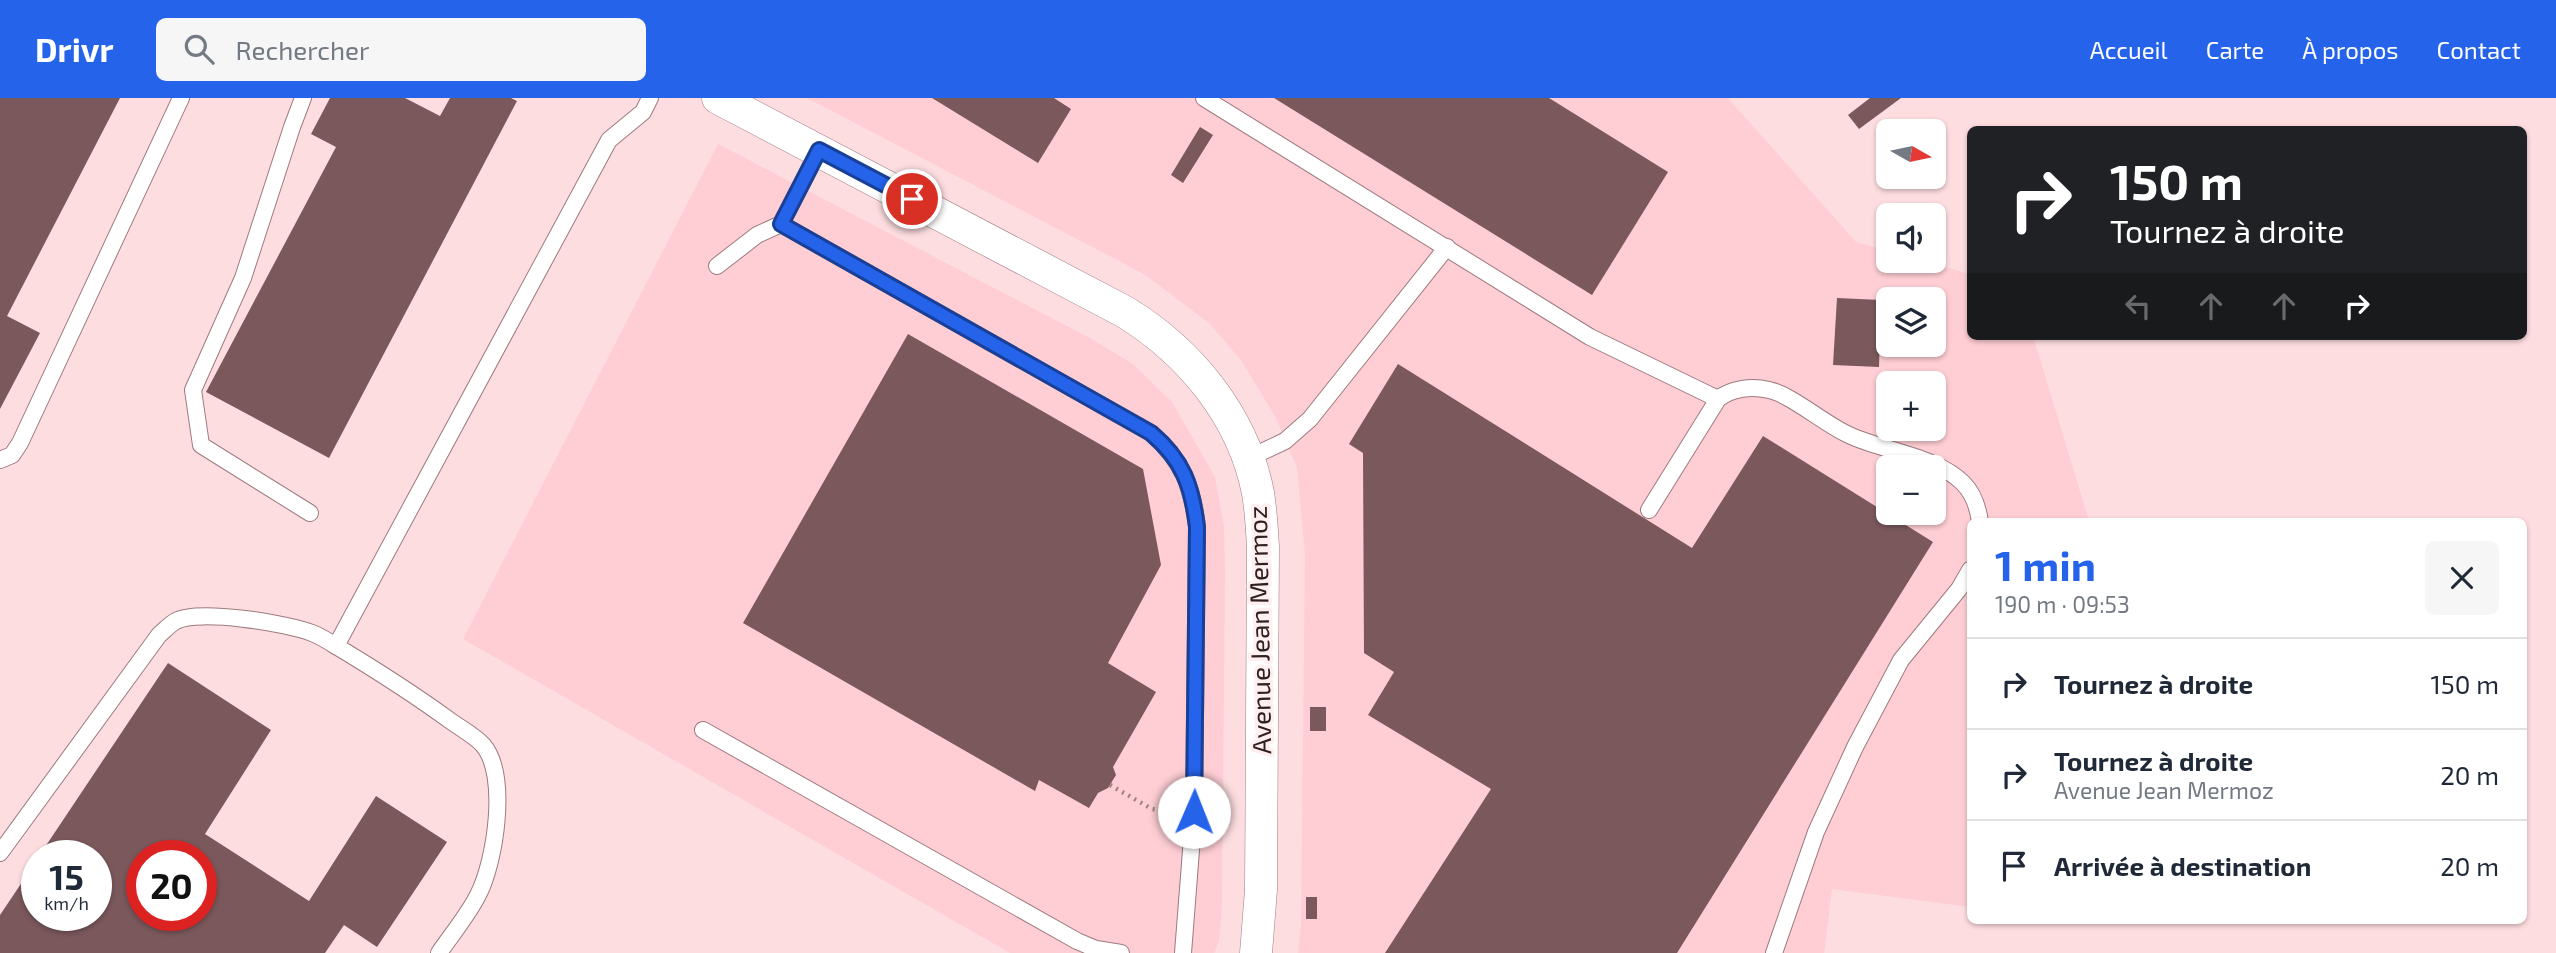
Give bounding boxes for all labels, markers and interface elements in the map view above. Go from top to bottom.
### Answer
search box [156,18,646,81]
text: Drivr [35,29,114,69]
icon: search [180,30,218,68]
text: Rechercher [236,34,370,65]
text: Accueil [2090,35,2168,64]
text: Carte [2206,35,2264,64]
text: À propos [2302,35,2399,64]
text: Contact [2437,35,2521,64]
north arrow [1876,119,1946,189]
map controls [1876,119,1946,525]
text: 150 m [2110,151,2243,210]
icon: right [1995,154,2086,245]
pin [882,169,942,229]
icon: arrive [893,180,931,218]
button: sound [1876,203,1946,273]
text: Tournez à droite [2110,211,2344,249]
button: layers [1876,287,1946,357]
icon: left [2119,287,2157,325]
icon: ahead [2192,287,2230,325]
icon: ahead [2265,287,2303,325]
icon: right [2338,287,2376,325]
button: + [1876,371,1946,441]
button: − [1876,455,1946,525]
street label: Avenue Jean Mermoz [1241,506,1276,754]
text: 1 min [1995,539,2096,589]
button: close [2425,541,2499,615]
text: 190 m · 09:53 [1995,590,2130,618]
icon: right [1995,665,2033,703]
text: Tournez à droite [2054,668,2253,699]
text: 150 m [2430,668,2499,699]
text: Tournez à droite [2054,745,2253,776]
icon: right [1995,756,2033,794]
text: 20 m [2440,759,2499,790]
position arrow [1157,775,1231,849]
text: Avenue Jean Mermoz [2054,776,2274,804]
speed limit sign: 20 [126,840,217,931]
icon: arrive [1995,847,2033,885]
text: Arrivée à destination [2054,850,2311,881]
text: 20 m [2440,850,2499,881]
text: 15 [49,855,84,897]
text: km/h [44,892,89,914]

